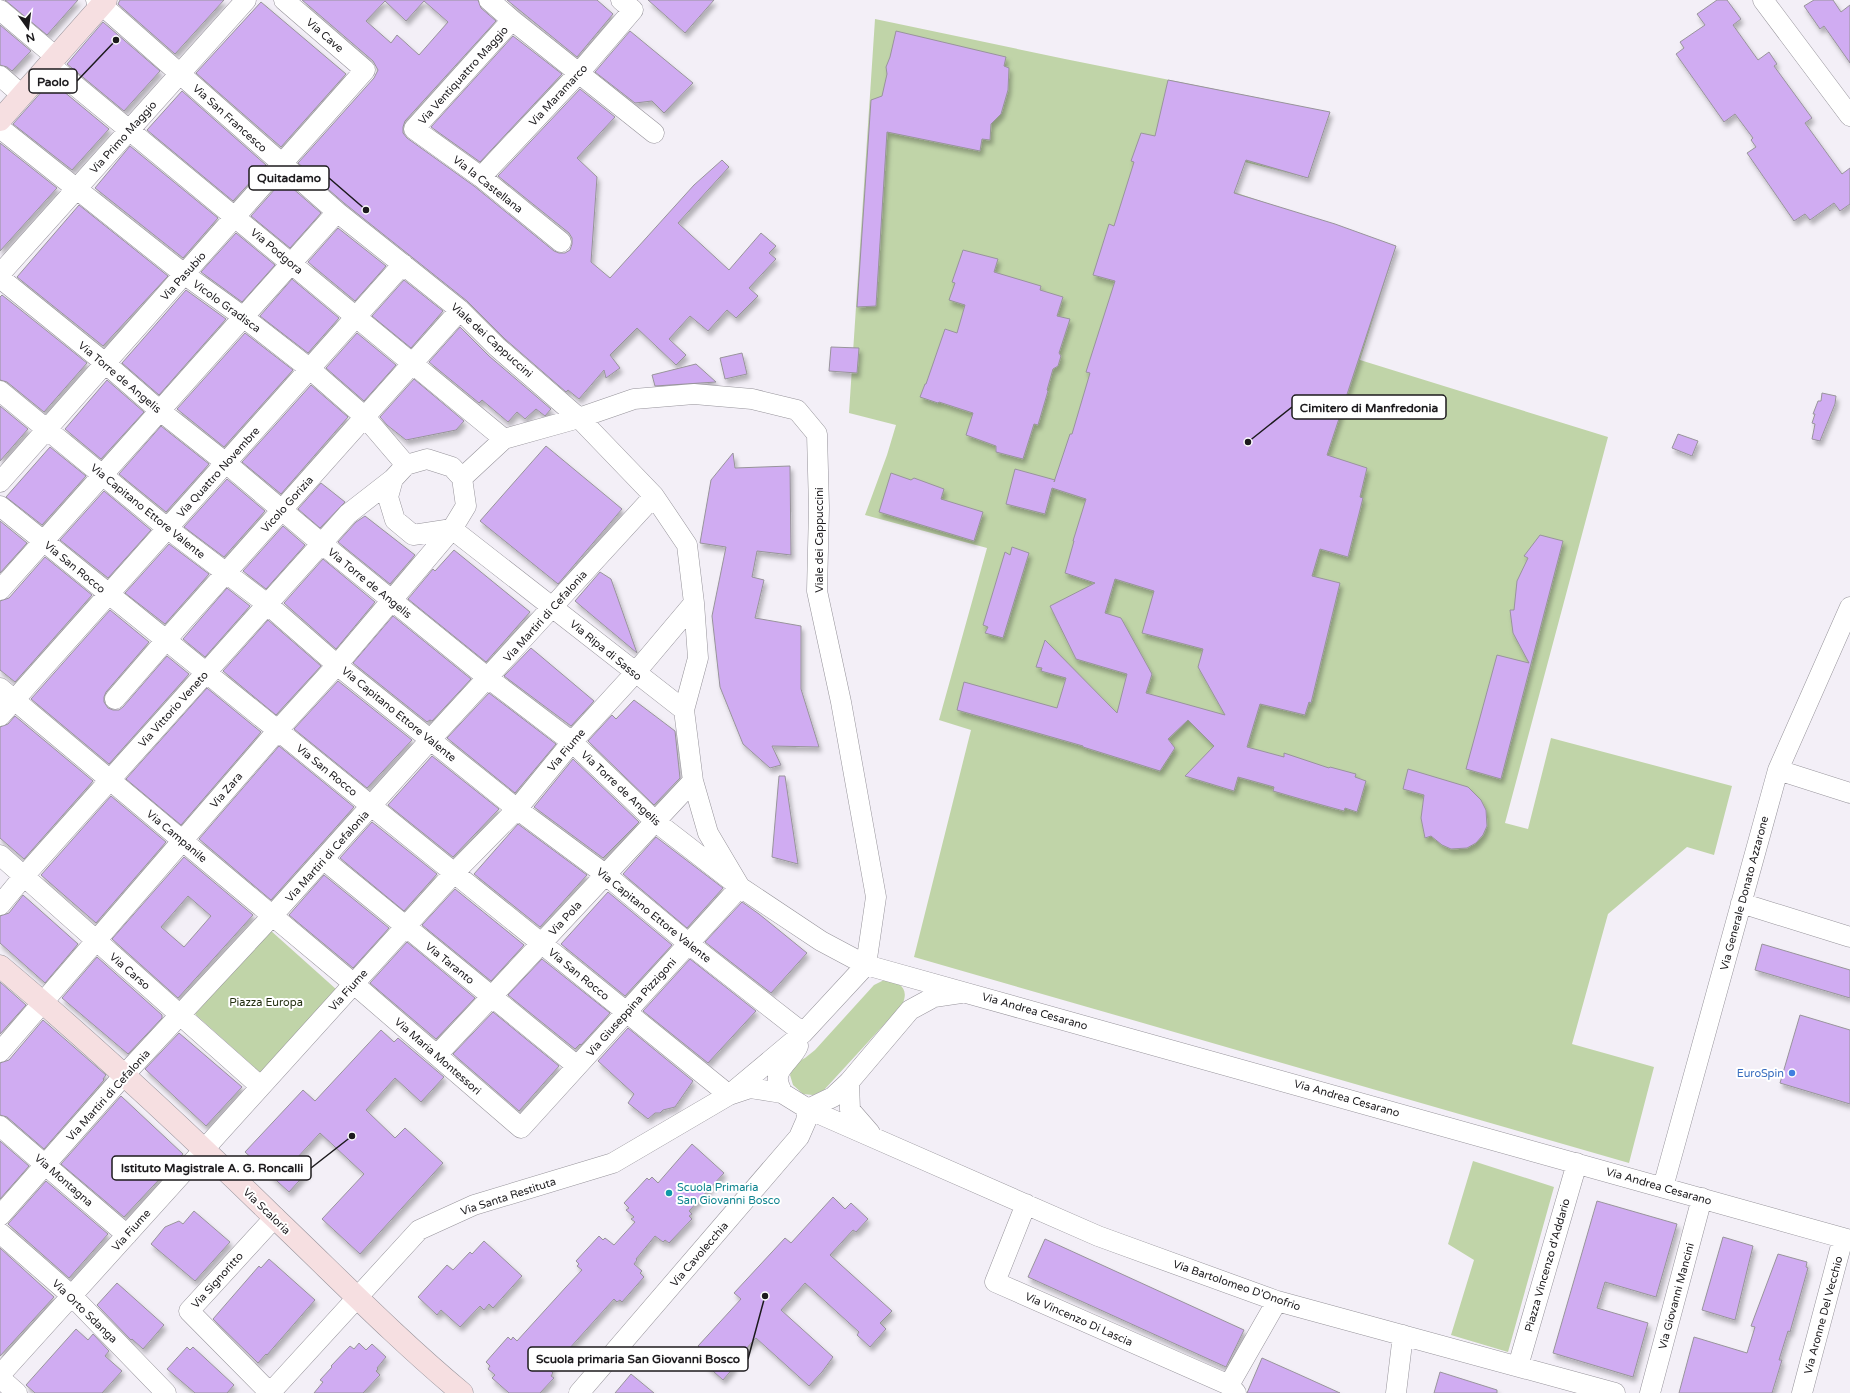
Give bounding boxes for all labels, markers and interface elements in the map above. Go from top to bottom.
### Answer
north arrow [8,8,48,48]
street label: Via Cave [303,16,346,55]
street label: Via Ventiquattro Maggio [416,23,511,127]
text: N [24,30,36,45]
street label: Via Maramarco [527,62,590,129]
callout: Paolo [29,69,77,93]
text: Paolo [37,75,69,89]
street label: Via San Francesco [190,82,270,155]
street label: Via Primo Maggio [87,98,160,176]
street label: Via la Castellana [450,153,525,216]
callout: Quitadamo [249,166,329,190]
text: Quitadamo [257,171,321,185]
street label: Via Podgora [248,226,305,277]
street label: Via Pasubio [158,249,209,303]
street label: Vicolo Gradisca [190,277,263,335]
street label: Viale dei Cappuccini [448,300,535,380]
street label: Via Torre de Angelis [76,339,164,416]
callout: Cimitero di Manfredonia [1292,395,1446,419]
text: Cimitero di Manfredonia [1300,401,1438,415]
street label: Via Quattro Novembre [174,424,263,520]
street label: Via Capitano Ettore Valente [88,461,208,562]
street label: Vicolo Gorizia [259,473,316,535]
street label: Viale dei Cappuccini [813,487,826,593]
street label: Via San Rocco [42,539,108,596]
street label: Via Torre de Angelis [325,546,414,621]
street label: Via Martiri di Cefalonia [501,568,590,665]
street label: Via Ripa di Sasso [567,617,644,684]
street label: Via Capitano Ettore Valente [339,664,459,765]
street label: Via Vittorio Veneto [136,668,211,750]
street label: Via Fiume [545,726,588,774]
street label: Via San Rocco [294,742,360,799]
street label: Via Torre de Angelis [578,748,663,829]
street label: Via Zara [207,770,245,811]
street label: Via Campanile [144,807,209,865]
street label: Via Martiri di Cefalonia [283,808,372,905]
street label: Via Generale Donato Azzarone [1718,815,1771,972]
street label: Via Capitano Ettore Valente [594,865,714,966]
street label: Via Pola [546,898,584,938]
street label: Via Taranto [423,940,477,987]
street label: Via San Rocco [546,946,612,1003]
street label: Via Carso [107,950,153,993]
street label: Via Giuseppina Pizzigoni [584,956,679,1059]
street label: Via Fiume [326,967,370,1014]
street label: Via Andrea Cesarano [981,990,1090,1033]
park label: Piazza Europa [229,996,303,1009]
street label: Via Maria Montessori [392,1015,484,1097]
street label: Via Martiri di Cefalonia [64,1047,153,1144]
place label: EuroSpin [1737,1067,1784,1080]
marker: EuroSpin [1787,1068,1797,1078]
street label: Via Andrea Cesarano [1293,1077,1402,1120]
street label: Via Montagna [32,1151,96,1209]
callout: Istituto Magistrale A. G. Roncalli [112,1156,311,1180]
text: Istituto Magistrale A. G. Roncalli [121,1161,303,1176]
street label: Via Andrea Cesarano [1605,1165,1714,1208]
street label: Via Santa Restituta [459,1175,558,1218]
place label: Scuola Primaria San Giovanni Bosco [677,1181,780,1207]
street label: Via Scaloria [240,1186,293,1237]
marker: Scuola Primaria San Giovanni Bosco [664,1188,674,1198]
street label: Piazza Vincenzo d'Addario [1522,1197,1573,1333]
street label: Via Fiume [109,1207,153,1254]
street label: Via Cavolecchia [668,1219,731,1289]
street label: Via Giovanni Mancini [1656,1242,1697,1351]
street label: Via Signoritto [189,1249,246,1311]
street label: Via Aronne Del Vecchio [1801,1254,1846,1376]
street label: Via Bartolomeo D'Onofrio [1171,1257,1303,1314]
street label: Via Orto Sdanga [49,1277,120,1346]
street label: Via Vincenzo Di Lascia [1023,1290,1135,1349]
callout: Scuola primaria San Giovanni Bosco [528,1347,748,1371]
text: Scuola primaria San Giovanni Bosco [536,1352,740,1367]

